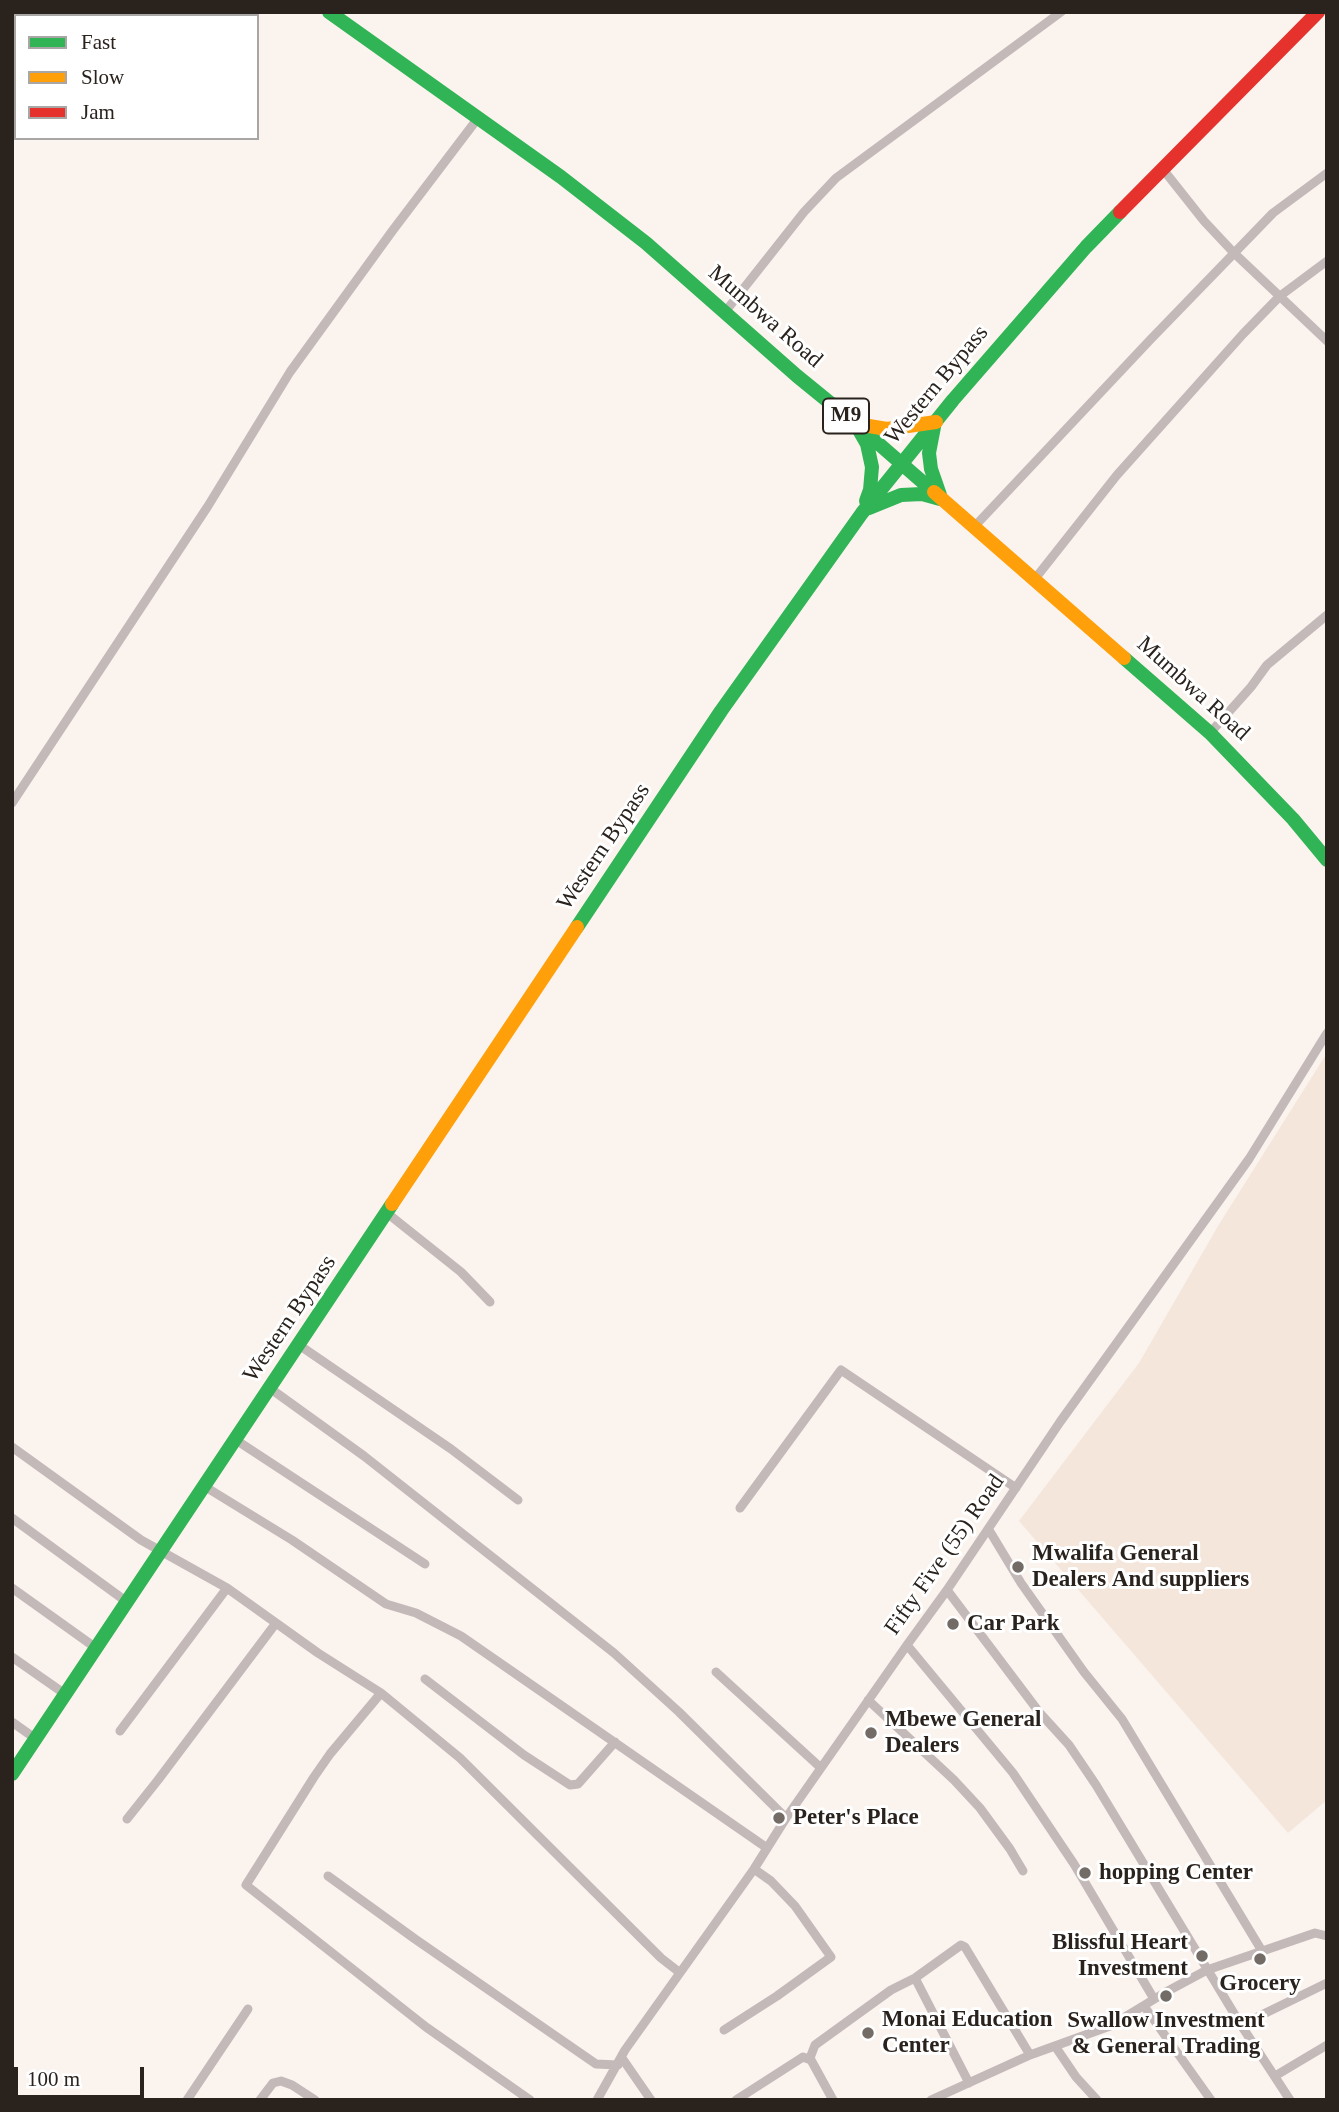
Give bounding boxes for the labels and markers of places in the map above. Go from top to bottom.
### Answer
place label: Mwalifa General Dealers And suppliers [1032,1540,1249,1594]
marker: Mwalifa General Dealers And suppliers [1010,1559,1026,1575]
place label: Car Park [967,1610,1060,1638]
marker: Car Park [945,1616,961,1632]
place label: Mbewe General Dealers [885,1706,1041,1760]
marker: Mbewe General Dealers [863,1725,879,1741]
place label: Peter's Place [793,1804,919,1832]
marker: Peter's Place [771,1810,787,1826]
place label: hopping Center [1099,1859,1253,1887]
marker: hopping Center [1077,1865,1093,1881]
place label: Blissful Heart Investment [1052,1929,1188,1983]
marker: Blissful Heart Investment [1194,1948,1210,1964]
marker: Grocery [1252,1951,1268,1967]
place label: Grocery [1219,1970,1301,1998]
marker: Swallow Investment & General Trading [1158,1988,1174,2004]
place label: Monai Education Center [882,2006,1053,2060]
place label: Swallow Investment & General Trading [1067,2007,1265,2061]
marker: Monai Education Center [860,2025,876,2041]

